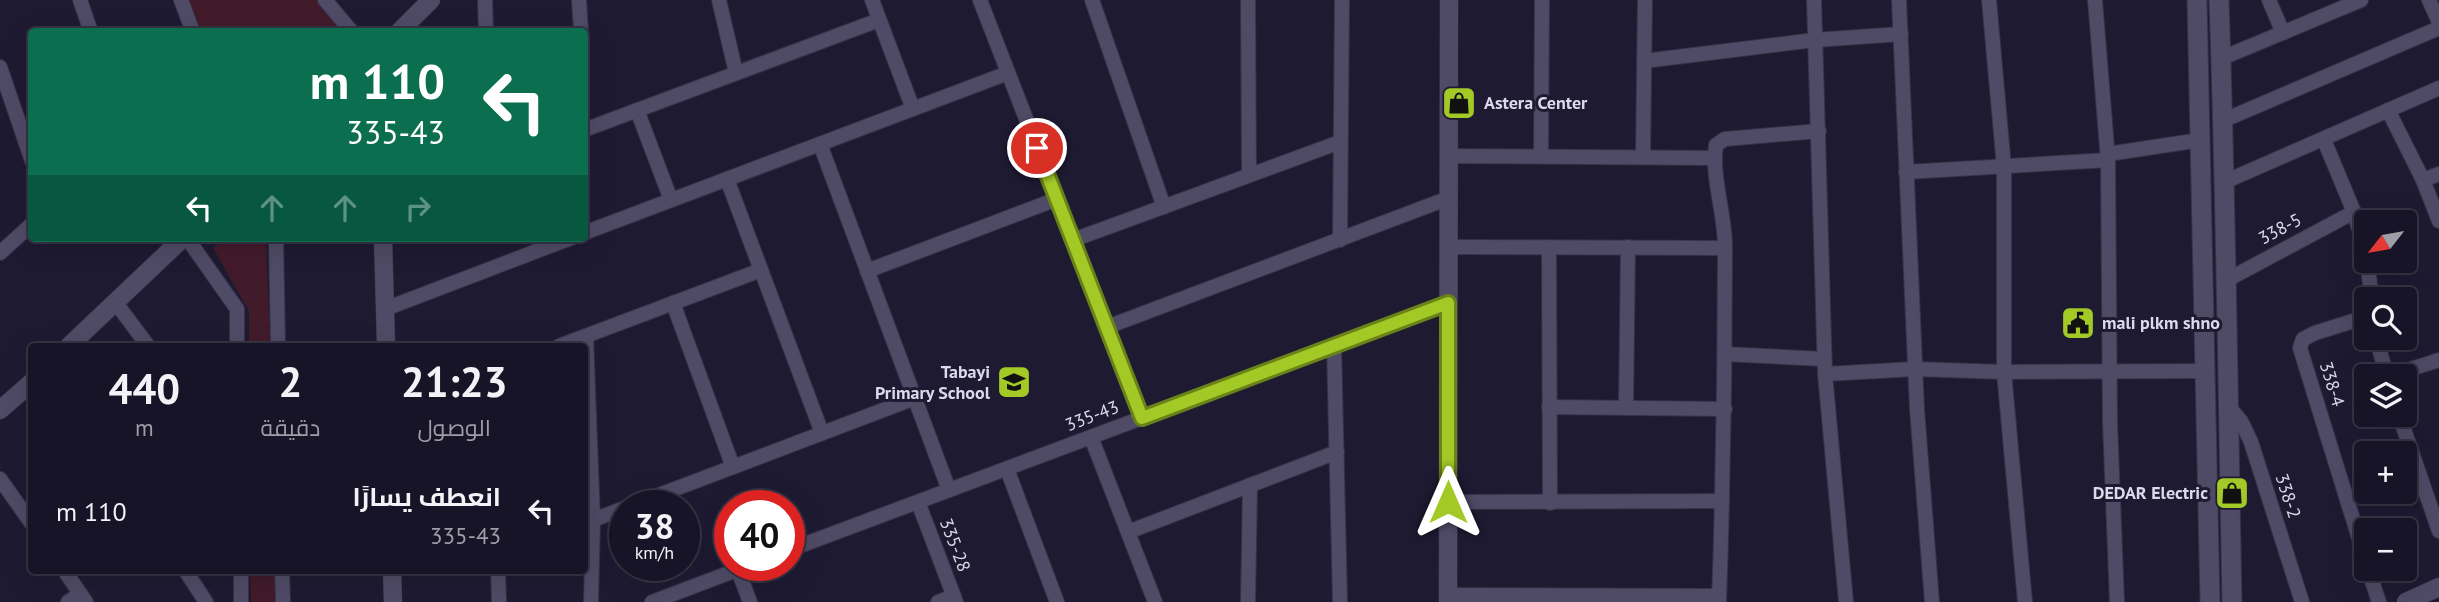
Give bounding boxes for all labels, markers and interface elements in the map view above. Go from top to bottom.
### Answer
text: 110 m [310,49,445,113]
icon: left [469,56,560,147]
shop icon: Astera Center [1440,84,1478,122]
place label: Astera Center [1484,91,1588,114]
text: 335-43 [346,111,445,153]
pin [1007,118,1067,178]
icon: arrive [1018,129,1056,167]
icon: left [180,189,218,227]
icon: ahead [253,189,291,227]
icon: ahead [326,189,364,227]
icon: right [399,189,437,227]
street label: 338-5 [2254,208,2305,249]
north arrow [2354,210,2417,273]
map controls [2354,210,2417,581]
button: search [2354,287,2417,350]
public building icon: mali plkm shno [2059,304,2097,342]
place label: mali plkm shno [2102,311,2220,334]
text: 2 [279,354,302,409]
text: 21:23 [401,354,507,409]
street label: 338-4 [2315,359,2350,409]
place label: Tabayi Primary School [875,360,991,404]
text: 440 [109,361,180,416]
school or university icon: Tabayi Primary School [995,363,1033,401]
button: layers [2354,364,2417,427]
street label: 335-43 [1062,395,1122,436]
text: m [135,413,154,442]
text: دقيقة [261,413,320,442]
text: الوصول [418,413,491,442]
button: + [2354,441,2417,504]
position arrow [1411,465,1485,539]
street label: 338-2 [2270,471,2306,521]
shop icon: DEDAR Electric [2213,474,2251,512]
text: انعطف يسارًا [353,480,501,513]
place label: DEDAR Electric [2093,481,2208,504]
speed limit sign: 40 [714,490,805,581]
icon: left [522,492,560,530]
text: 110 m [56,495,127,528]
text: 38 [635,503,674,549]
street label: 335-28 [935,515,976,575]
button: − [2354,518,2417,581]
text: 335-43 [430,521,501,550]
text: km/h [635,541,674,564]

